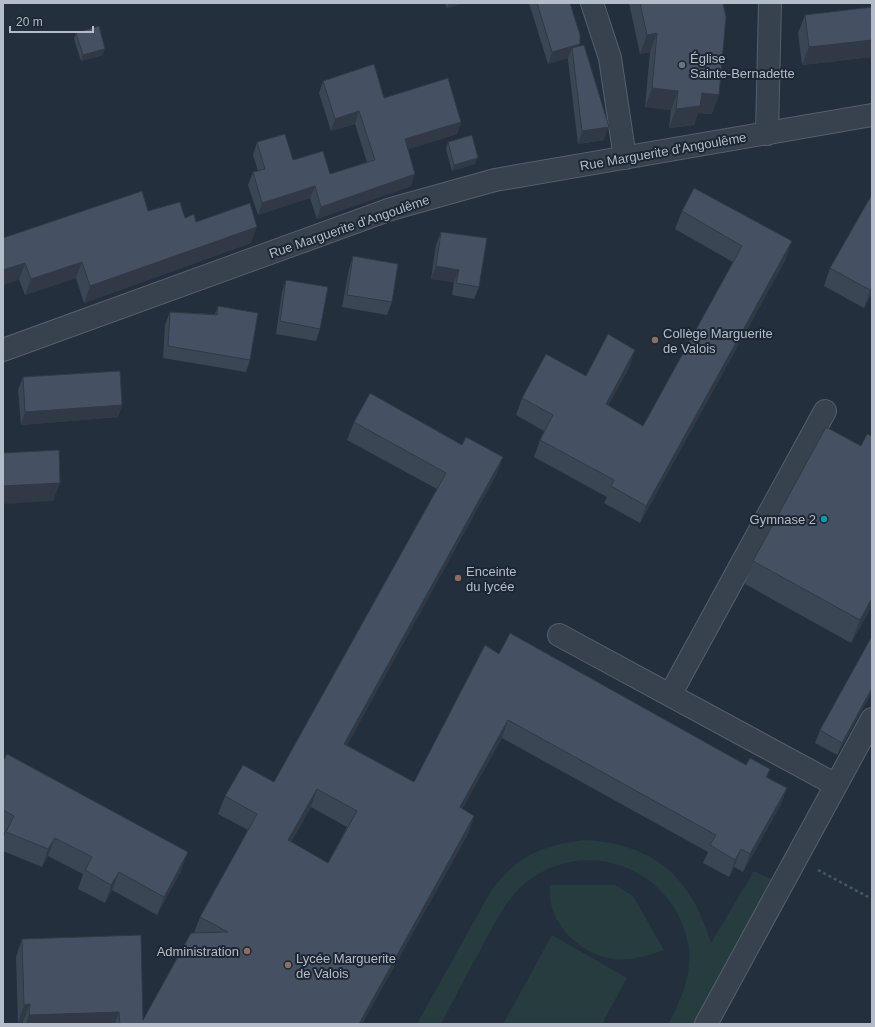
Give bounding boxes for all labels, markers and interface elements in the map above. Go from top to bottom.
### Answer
scale bar [10,8,93,34]
text: 20 m [16,15,43,29]
place label: Église Sainte-Bernadette [690,51,795,81]
marker: Église Sainte-Bernadette [677,60,687,70]
street label: Rue Marguerite d'Angoulême [579,129,747,174]
street label: Rue Marguerite d'Angoulême [267,192,431,261]
place label: Collège Marguerite de Valois [663,326,773,356]
marker: Collège Marguerite de Valois [650,335,660,345]
place label: Gymnase 2 [750,512,816,527]
marker: Gymnase 2 [819,514,829,524]
place label: Enceinte du lycée [466,564,517,594]
marker: Enceinte du lycée [453,573,463,583]
place label: Administration [157,944,239,959]
marker: Administration [242,946,252,956]
place label: Lycée Marguerite de Valois [296,951,396,981]
marker: Lycée Marguerite de Valois [283,960,293,970]

